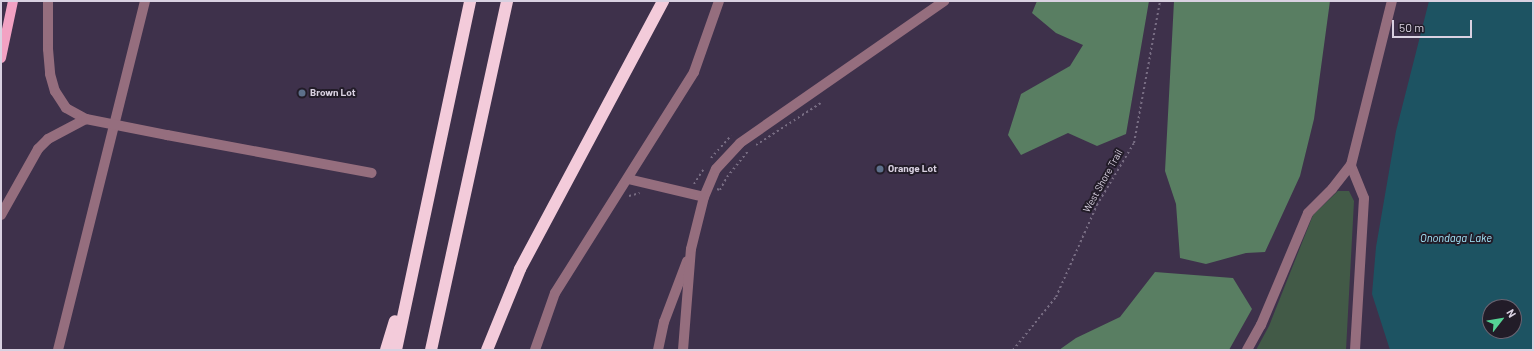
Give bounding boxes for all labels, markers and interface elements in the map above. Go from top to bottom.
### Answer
scale bar [1394,12,1474,38]
text: 50 m [1399,20,1424,34]
place label: Brown Lot [310,87,355,99]
marker: Brown Lot [297,88,307,98]
street label: West Shore Trail [1081,147,1125,215]
place label: Orange Lot [888,163,937,175]
marker: Orange Lot [875,164,885,174]
water label: Onondaga Lake [1420,231,1492,245]
north arrow [1482,299,1522,339]
text: N [1504,307,1519,320]

